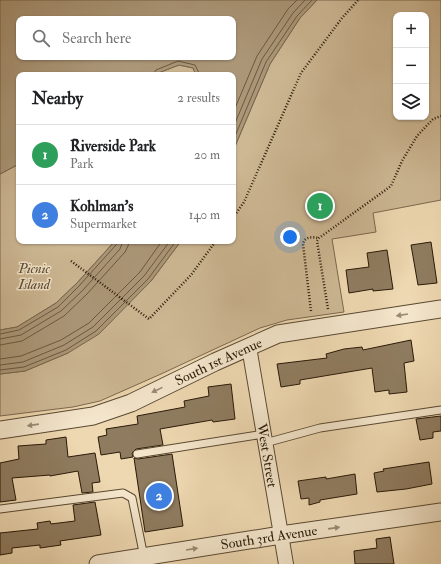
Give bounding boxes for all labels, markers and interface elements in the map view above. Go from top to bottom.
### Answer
map controls [393,12,429,120]
button: + [393,12,429,48]
search box [16,16,236,60]
icon: search [30,27,52,49]
text: Search here [62,29,131,48]
button: − [393,48,429,84]
button: layers [393,84,429,120]
text: Nearby [32,88,83,109]
text: 2 results [177,90,220,106]
text: Riverside Park [70,137,156,156]
text: 1 [43,147,47,163]
text: 20 m [194,147,220,163]
text: Park [70,156,94,172]
pin: 1 [307,191,333,221]
text: Kohlman's [70,197,133,216]
text: 2 [42,207,48,223]
text: 140 m [189,207,220,223]
text: Supermarket [70,216,137,232]
your location [280,227,300,247]
park label: Picnic Island [17,260,51,293]
one-way arrow [396,312,409,318]
street label: South 1st Avenue [172,334,265,389]
one-way arrow [152,387,163,393]
street label: West Street [253,421,281,489]
one-way arrow [27,422,39,428]
pin: 2 [146,481,172,511]
street label: South 3rd Avenue [219,521,318,553]
one-way arrow [328,525,340,531]
one-way arrow [185,546,198,552]

